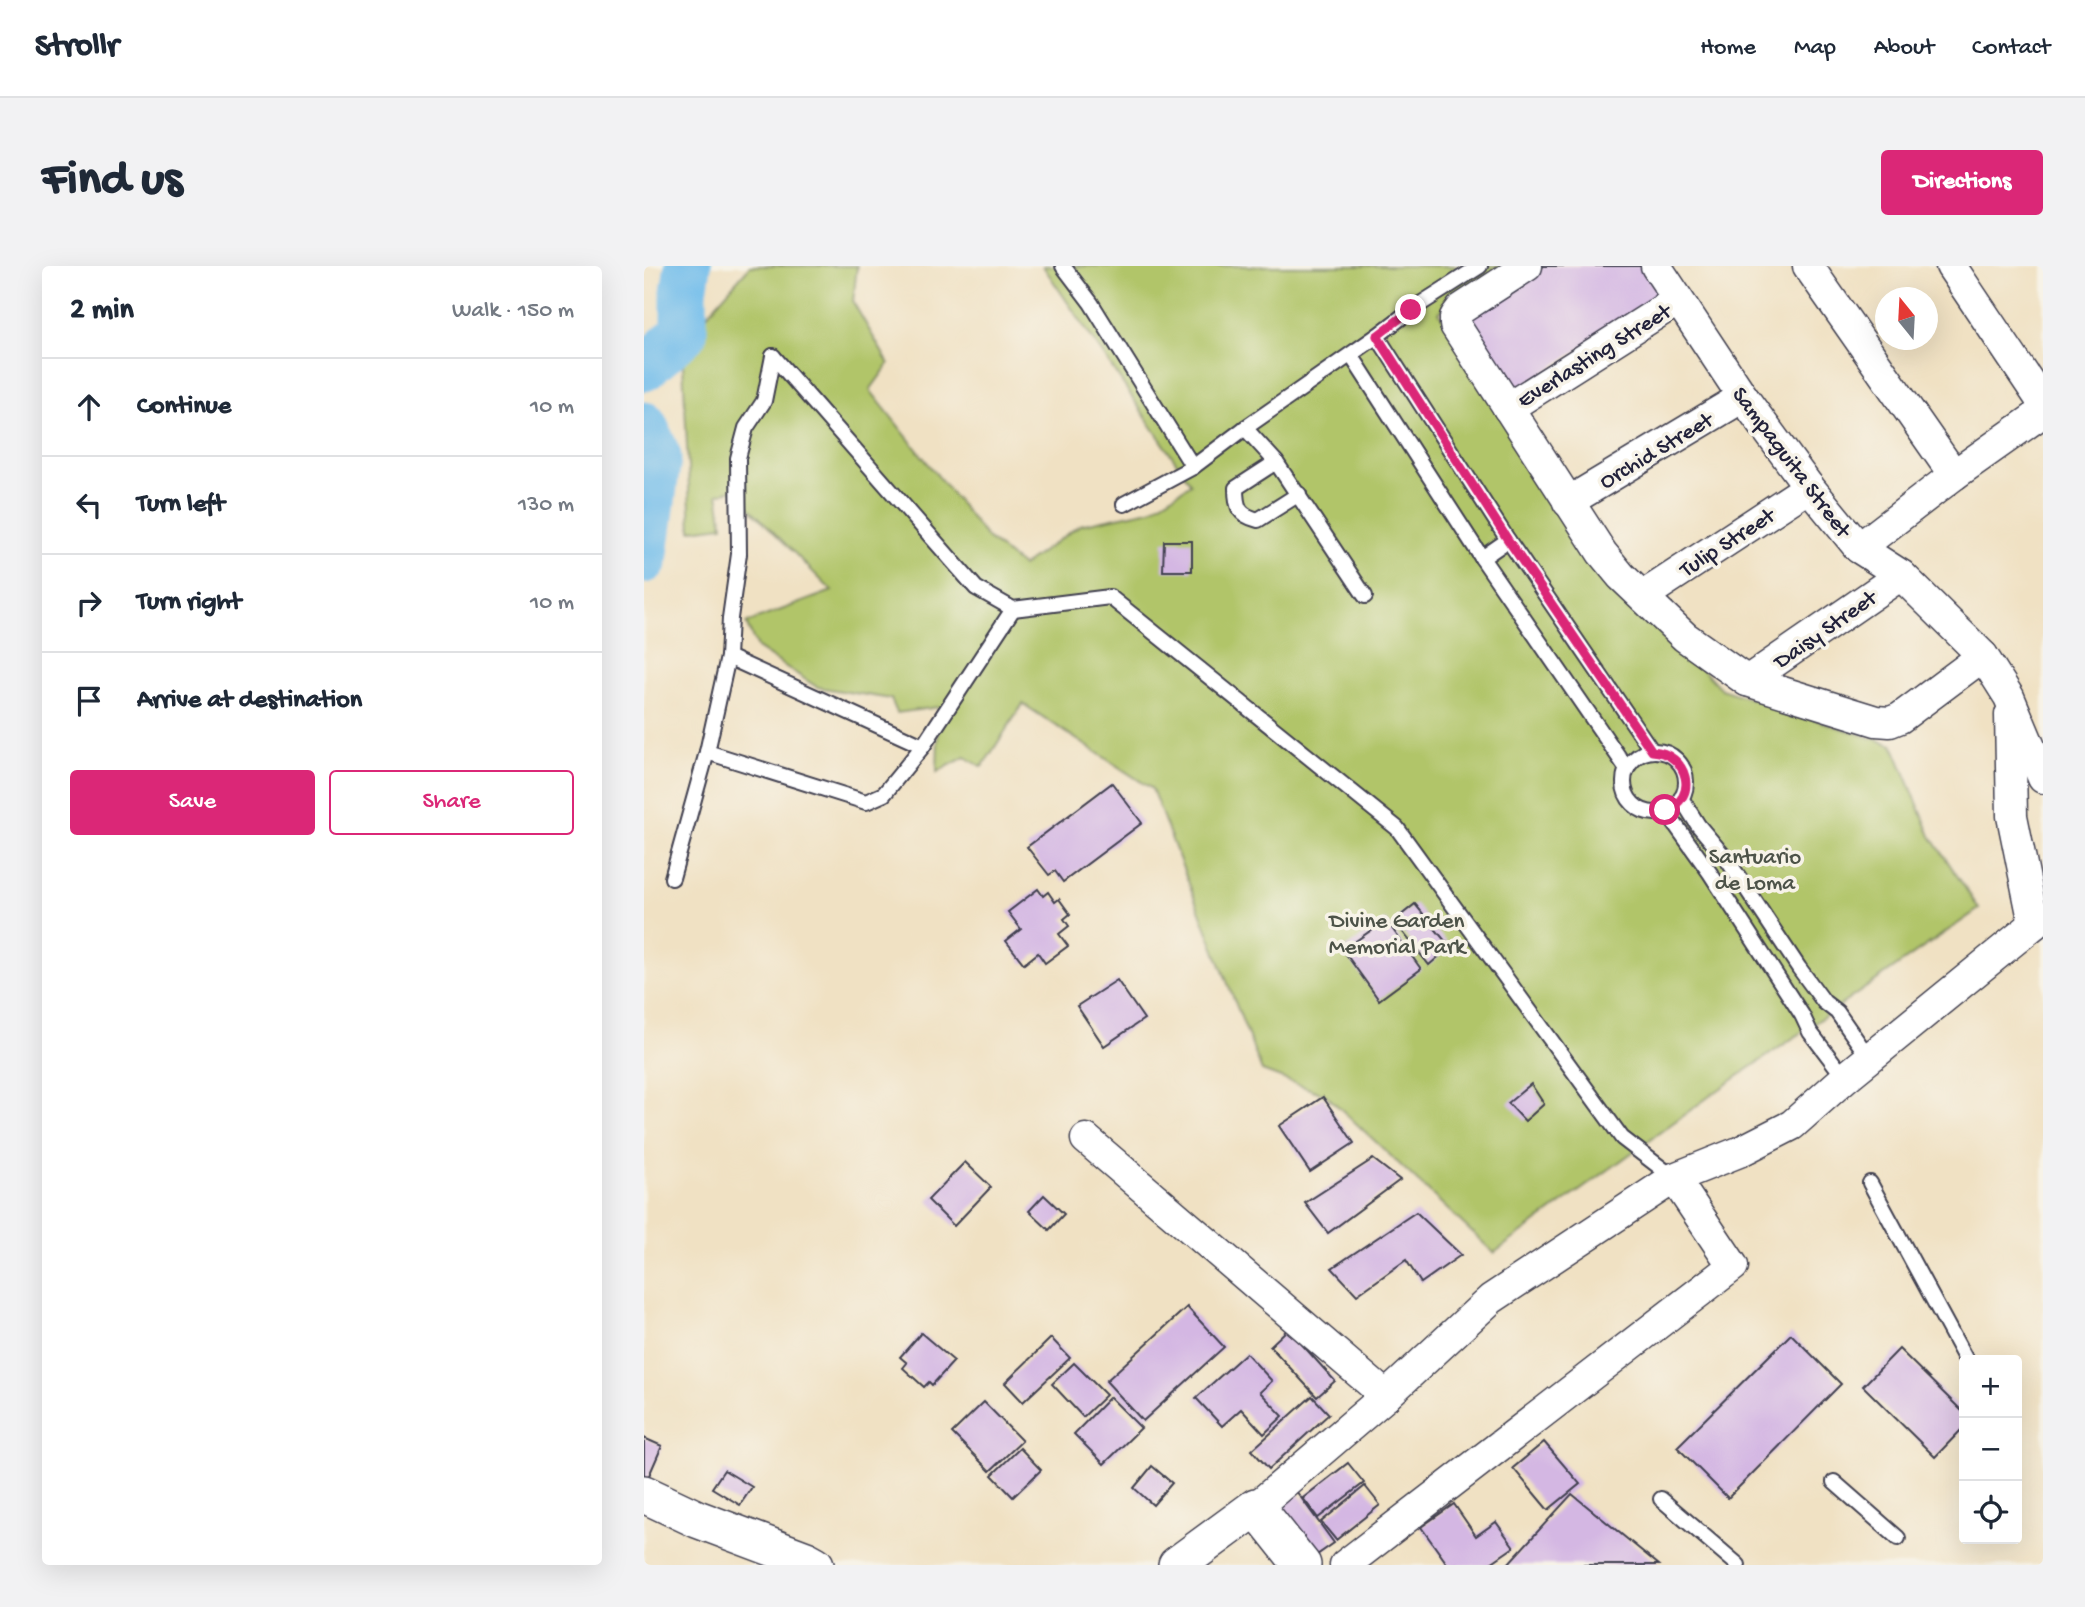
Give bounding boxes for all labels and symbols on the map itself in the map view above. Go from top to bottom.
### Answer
north arrow [1875,287,1938,350]
route end [1395,294,1426,325]
street label: Everlasting Street [1513,298,1678,415]
street label: Sampaguita Street [1725,382,1857,545]
street label: Orchid Street [1595,407,1720,496]
street label: Tulip Street [1674,502,1782,586]
street label: Daisy Street [1768,585,1884,677]
route start [1649,794,1680,825]
park label: Santuario de Loma [1709,845,1801,898]
park label: Divine Garden Memorial Park [1327,909,1468,962]

